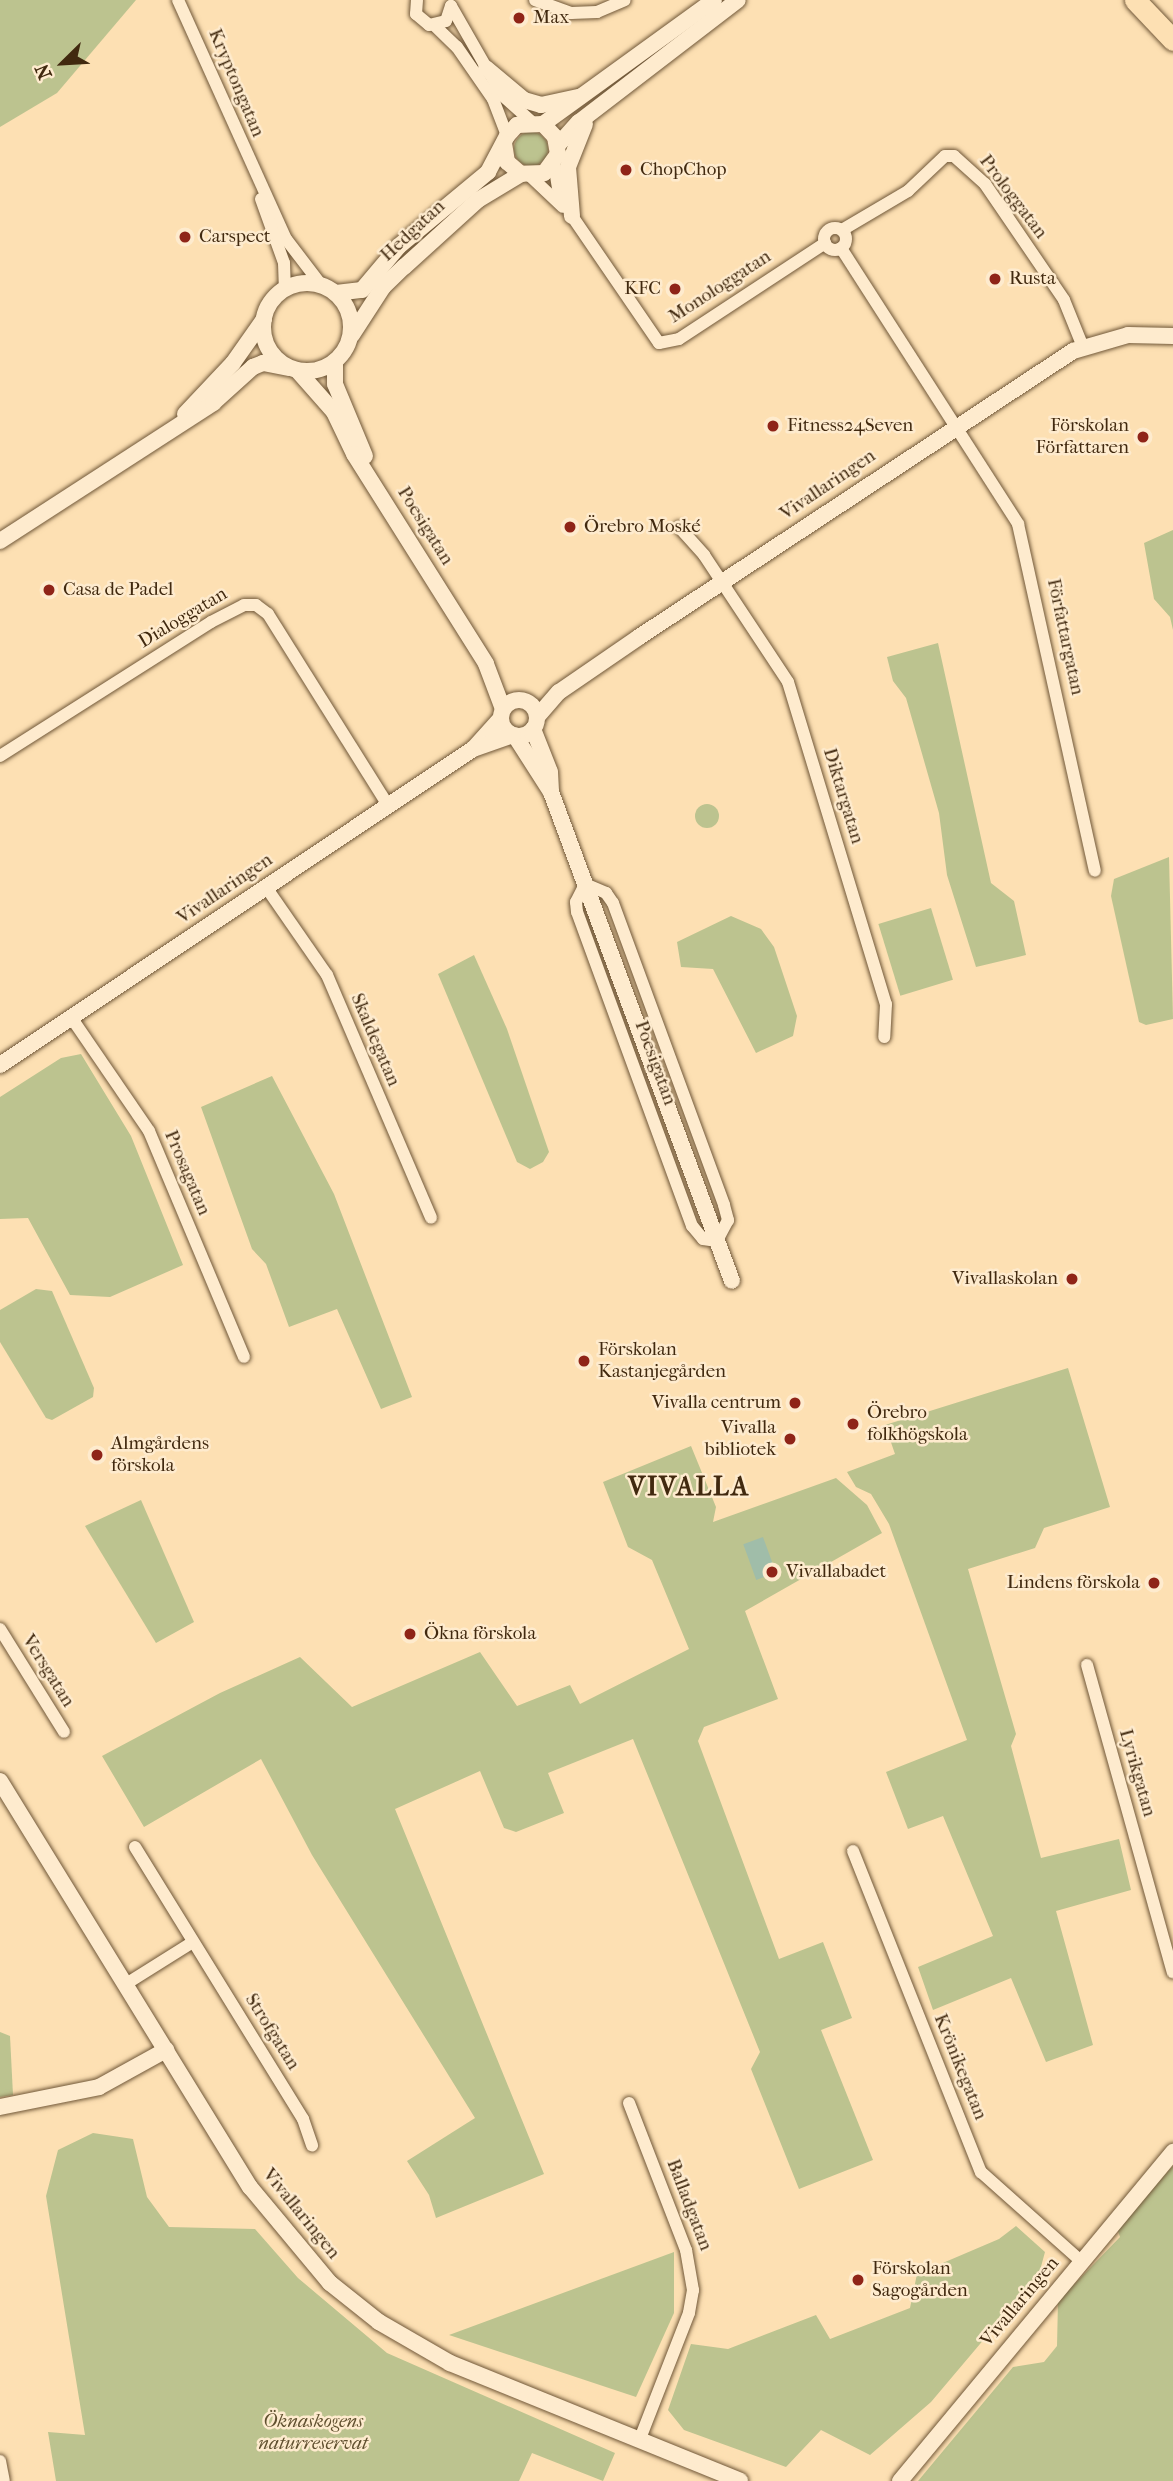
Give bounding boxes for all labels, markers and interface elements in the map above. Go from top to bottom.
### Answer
place label: Max [533,7,569,29]
marker: Max [511,10,527,26]
street label: Kryptongatan [203,26,269,140]
north arrow [28,28,98,98]
text: N [31,60,57,83]
street label: Prologgatan [974,150,1052,244]
place label: ChopChop [640,159,727,181]
marker: ChopChop [618,162,634,178]
street label: Hedgatan [376,195,450,267]
place label: Carspect [199,226,271,248]
marker: Carspect [177,229,193,245]
street label: Monologgatan [665,245,775,329]
place label: Rusta [1009,268,1056,290]
marker: Rusta [987,271,1003,287]
place label: KFC [624,278,661,300]
marker: KFC [667,281,683,297]
place label: Fitness24Seven [787,415,913,437]
place label: Förskolan Författaren [1036,415,1129,459]
marker: Fitness24Seven [765,418,781,434]
marker: Förskolan Författaren [1135,429,1151,445]
street label: Vivallaringen [776,445,880,525]
street label: Poesigatan [392,483,458,569]
place label: Örebro Moské [584,516,701,538]
marker: Örebro Moské [562,519,578,535]
street label: Författargatan [1042,577,1088,697]
place label: Casa de Padel [63,579,173,601]
marker: Casa de Padel [41,582,57,598]
street label: Dialoggatan [135,583,231,653]
street label: Diktargatan [818,745,868,847]
street label: Vivallaringen [173,849,277,929]
street label: Skaldegatan [345,990,405,1090]
street label: Poesigatan [629,1018,681,1108]
street label: Prosagatan [159,1127,215,1219]
place label: Vivallaskolan [952,1268,1058,1290]
marker: Vivallaskolan [1064,1271,1080,1287]
place label: Förskolan Kastanjegården [598,1339,726,1383]
marker: Förskolan Kastanjegården [576,1353,592,1369]
place label: Vivalla centrum [652,1392,781,1414]
marker: Vivalla centrum [787,1395,803,1411]
place label: Örebro folkhögskola [867,1402,968,1446]
marker: Örebro folkhögskola [845,1416,861,1432]
place label: Vivalla bibliotek [705,1417,776,1461]
marker: Vivalla bibliotek [782,1431,798,1447]
place label: Almgårdens förskola [111,1433,209,1477]
marker: Almgårdens förskola [89,1447,105,1463]
district label: VIVALLA [629,1471,749,1503]
place label: Vivallabadet [786,1561,886,1583]
marker: Vivallabadet [764,1564,780,1580]
place label: Lindens förskola [1007,1572,1140,1594]
marker: Lindens förskola [1146,1575,1162,1591]
place label: Ökna förskola [424,1623,536,1645]
marker: Ökna förskola [402,1626,418,1642]
street label: Versgatan [17,1630,79,1712]
street label: Lyrikgatan [1114,1727,1160,1819]
street label: Strofgatan [240,1990,304,2074]
street label: Krönikegatan [928,2011,992,2123]
street label: Balladgatan [661,2156,717,2254]
street label: Vivallaringen [257,2164,345,2264]
street label: Vivallaringen [976,2252,1064,2352]
place label: Förskolan Sagogården [872,2258,968,2302]
marker: Förskolan Sagogården [850,2272,866,2288]
park label: Öknaskogens naturreservat [258,2411,368,2455]

